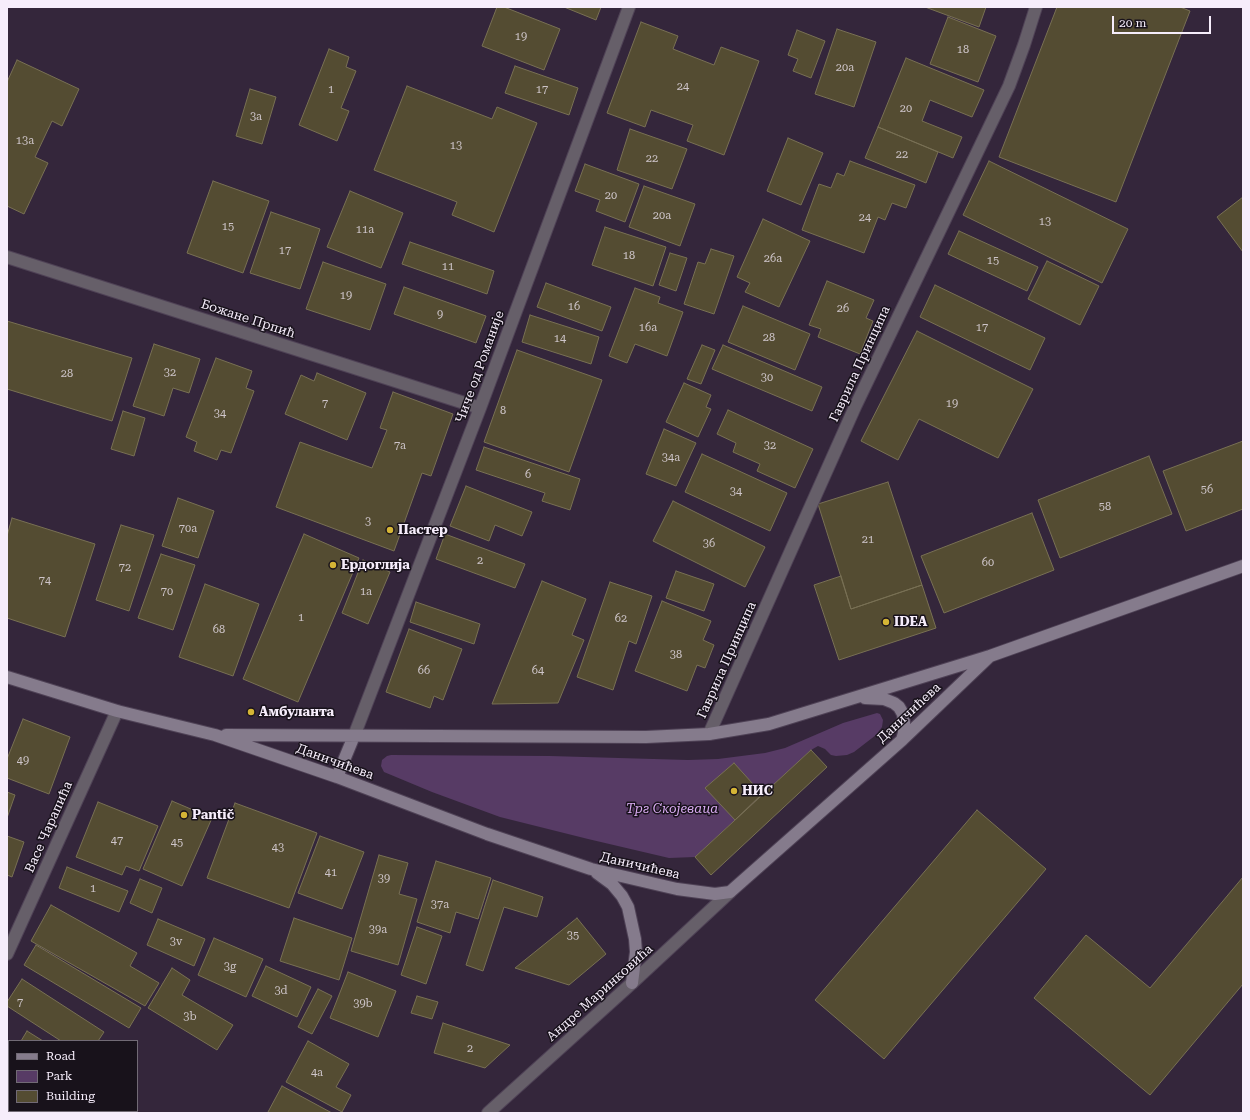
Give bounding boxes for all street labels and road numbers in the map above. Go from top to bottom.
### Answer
street label: Божане Прпић [199,296,297,342]
street label: Гаврила Принципа [826,304,894,424]
street label: Чиче од Романије [452,309,508,425]
street label: Гаврила Принципа [694,599,760,721]
street label: Даничићева [874,680,944,746]
street label: Даничићева [294,741,376,783]
street label: Васе Чарапића [22,779,76,875]
street label: Даничићева [599,849,681,883]
street label: Андре Маринковића [544,941,656,1045]

